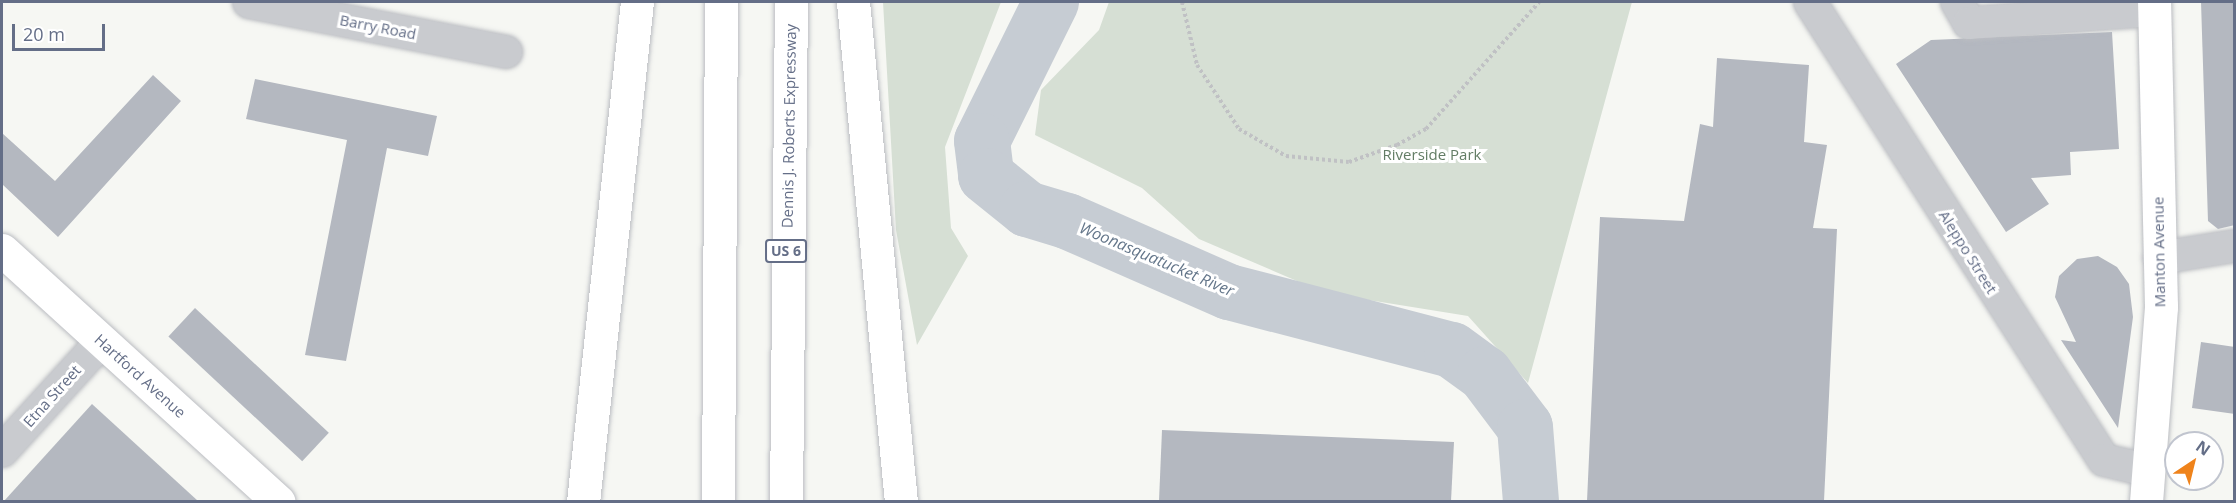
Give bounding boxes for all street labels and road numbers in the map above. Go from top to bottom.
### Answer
street label: Barry Road [338,11,418,43]
street label: Dennis J. Roberts Expressway [778,24,800,228]
street label: Manton Avenue [2149,196,2169,308]
street label: Aleppo Street [1935,207,2001,297]
road number: US 6 [765,240,807,262]
street label: Hartford Avenue [91,330,189,422]
street label: Etna Street [20,361,84,431]

